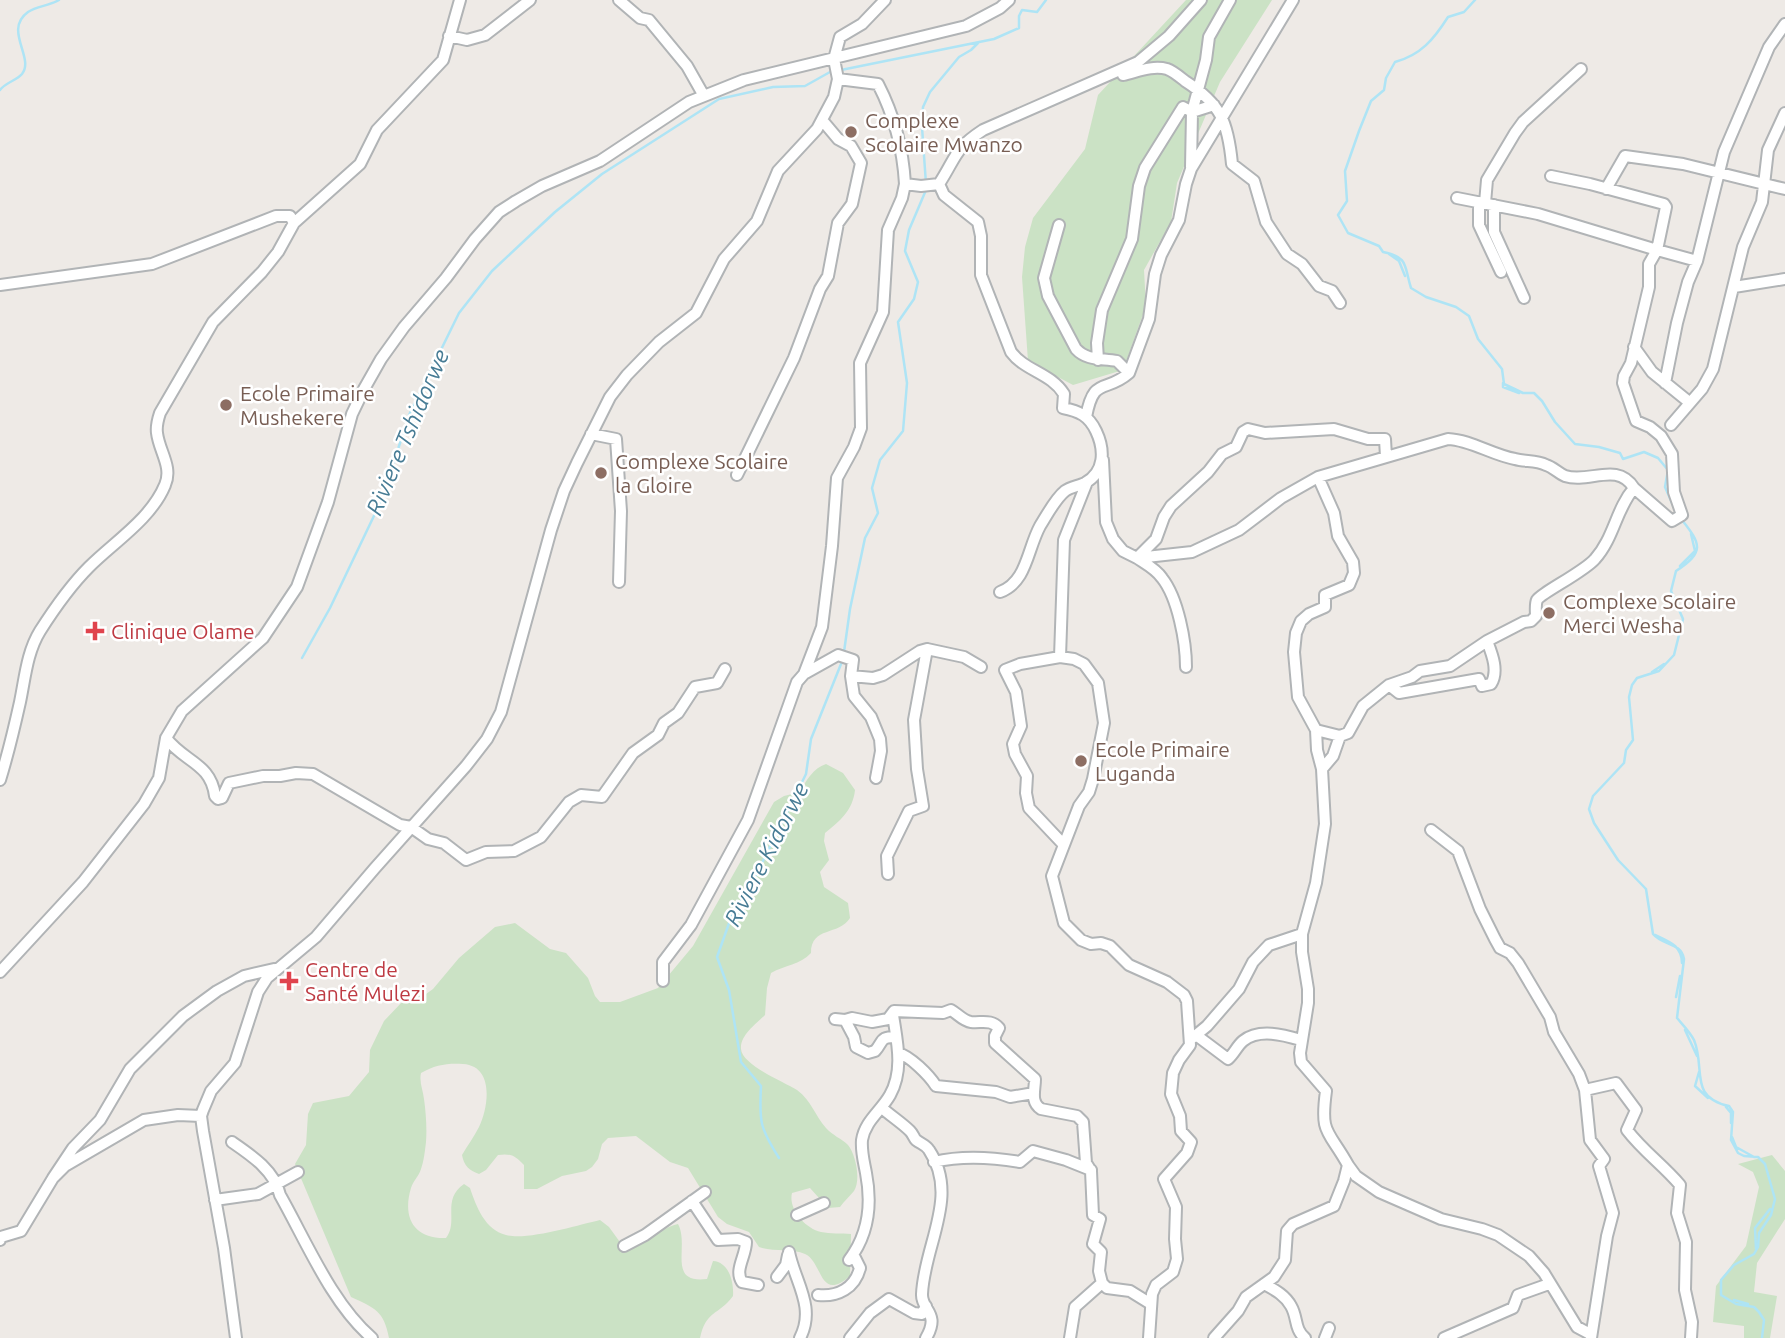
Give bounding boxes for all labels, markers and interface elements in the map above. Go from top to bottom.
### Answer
place label: Complexe Scolaire Mwanzo [865,108,1023,156]
marker: Complexe Scolaire Mwanzo [843,124,859,140]
water label: Riviere Tshidorwe [361,345,453,518]
place label: Ecole Primaire Mushekere [240,381,375,429]
marker: Ecole Primaire Mushekere [218,397,234,413]
place label: Complexe Scolaire la Gloire [615,449,788,497]
marker: Complexe Scolaire la Gloire [593,465,609,481]
place label: Complexe Scolaire Merci Wesha [1563,589,1736,637]
marker: Complexe Scolaire Merci Wesha [1541,605,1557,621]
place label: Clinique Olame [111,619,255,643]
marker: Clinique Olame [85,621,105,641]
place label: Ecole Primaire Luganda [1095,737,1230,785]
marker: Ecole Primaire Luganda [1073,753,1089,769]
water label: Riviere Kidorwe [719,778,813,930]
place label: Centre de Santé Mulezi [305,957,426,1005]
marker: Centre de Santé Mulezi [279,971,299,991]

